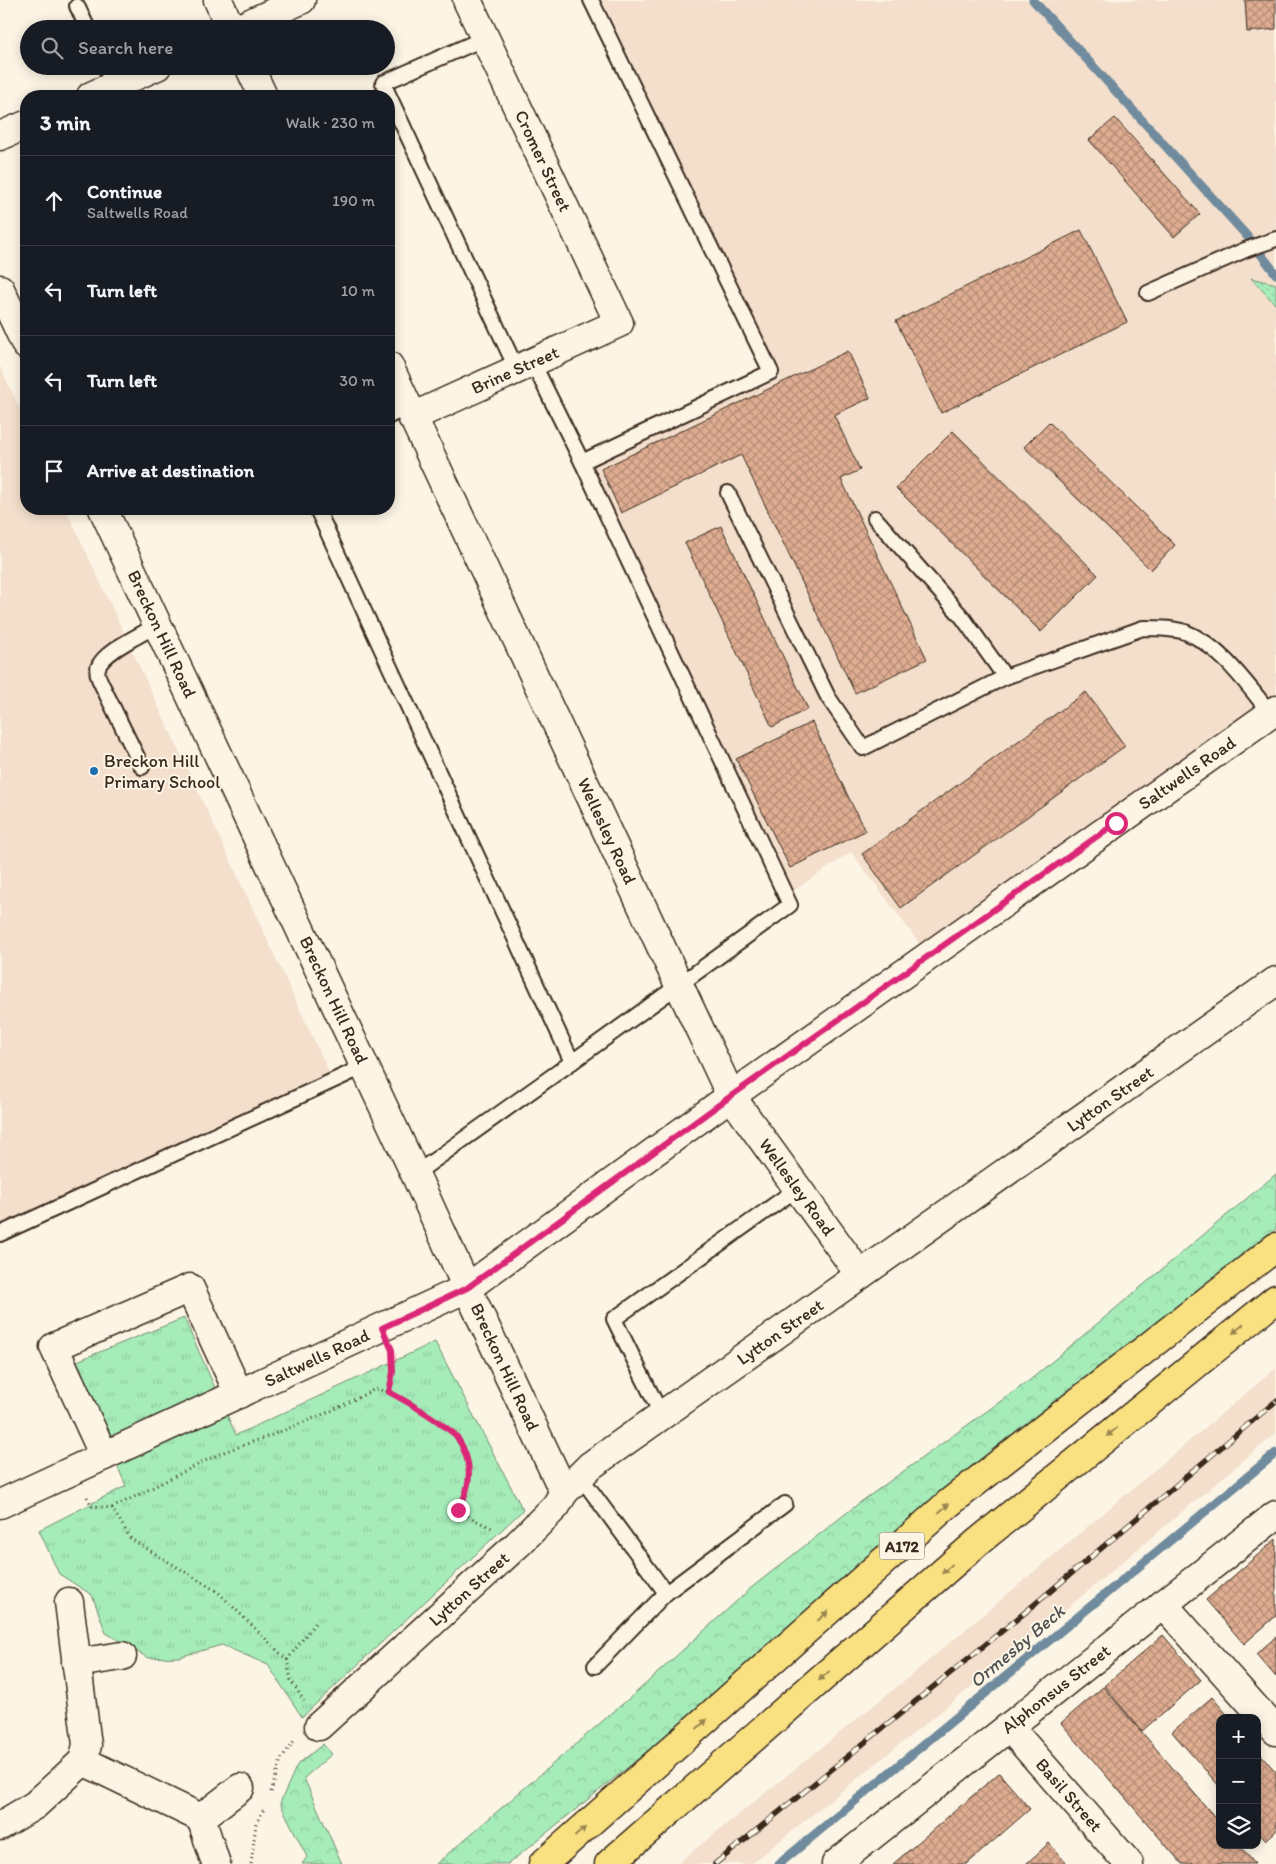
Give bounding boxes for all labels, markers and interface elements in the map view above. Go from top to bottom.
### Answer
search box [20,20,395,75]
icon: search [38,34,66,62]
text: Search here [78,36,173,59]
street label: Cromer Street [510,107,576,216]
text: 3 min [40,110,90,135]
text: Walk · 230 m [286,113,375,132]
text: Continue [87,180,162,203]
icon: ahead [40,187,68,215]
text: 190 m [332,191,375,210]
text: Saltwells Road [87,203,188,222]
icon: left [40,277,68,305]
text: Turn left [87,279,157,302]
text: 10 m [341,281,375,300]
street label: Brine Street [468,341,562,399]
icon: left [40,367,68,395]
text: Turn left [87,369,157,392]
text: 30 m [339,371,375,390]
icon: arrive [40,457,68,485]
text: Arrive at destination [87,459,254,482]
street label: Breckon Hill Road [123,567,201,702]
street label: Saltwells Road [1134,731,1240,815]
place label: Breckon Hill Primary School [104,750,220,793]
marker: Breckon Hill Primary School [88,765,100,777]
street label: Wellesley Road [573,774,641,888]
route start [1105,812,1128,835]
street label: Breckon Hill Road [295,933,373,1068]
street label: Lytton Street [1062,1061,1158,1137]
street label: Wellesley Road [754,1134,840,1240]
street label: Lytton Street [732,1294,828,1370]
street label: Breckon Hill Road [466,1300,544,1435]
street label: Saltwells Road [261,1324,373,1392]
one-way arrow [1232,1324,1245,1335]
one-way arrow [1106,1427,1119,1438]
route end [447,1499,470,1522]
one-way arrow [938,1502,950,1514]
road number: A172 [880,1532,924,1560]
street label: Lytton Street [424,1547,514,1631]
one-way arrow [940,1564,953,1575]
water label: Ormesby Beck [965,1599,1070,1693]
one-way arrow [816,1610,828,1622]
street label: Alphonsus Street [997,1640,1115,1738]
one-way arrow [819,1670,831,1682]
map controls [1216,1714,1261,1849]
button: + [1216,1714,1261,1759]
one-way arrow [695,1719,708,1730]
street label: Basil Street [1031,1754,1107,1837]
button: − [1216,1759,1261,1804]
button: layers [1216,1804,1261,1849]
one-way arrow [573,1826,585,1838]

